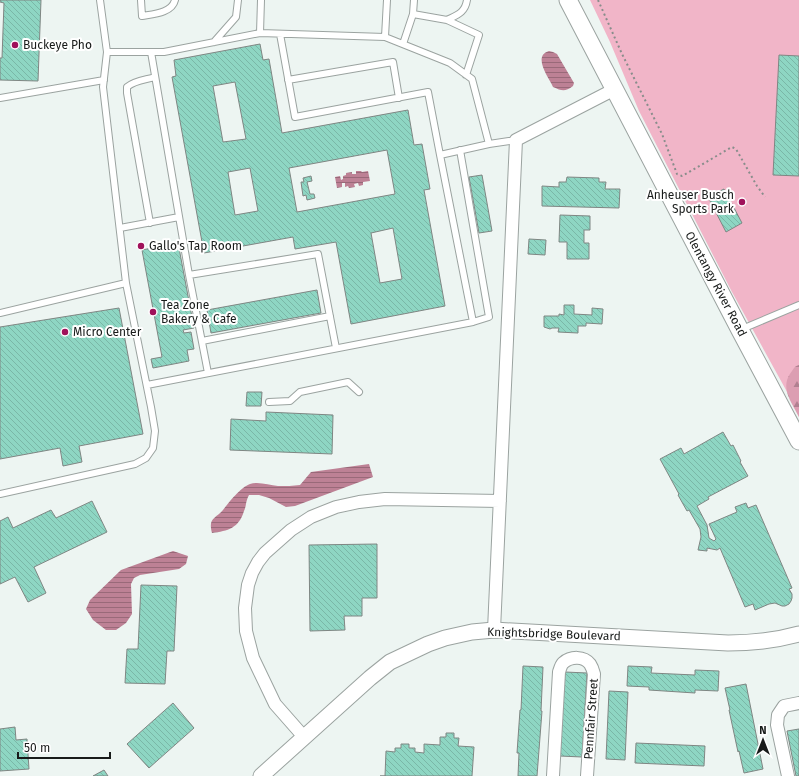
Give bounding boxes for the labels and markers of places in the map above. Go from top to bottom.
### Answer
place label: Buckeye Pho [23,38,92,52]
marker: Buckeye Pho [10,40,20,50]
place label: Anheuser Busch Sports Park [647,188,735,216]
marker: Anheuser Busch Sports Park [737,197,747,207]
place label: Gallo's Tap Room [149,239,242,253]
marker: Gallo's Tap Room [136,241,146,251]
place label: Tea Zone Bakery & Cafe [161,298,237,326]
marker: Tea Zone Bakery & Cafe [148,307,158,317]
place label: Micro Center [73,325,142,339]
marker: Micro Center [60,327,70,337]

